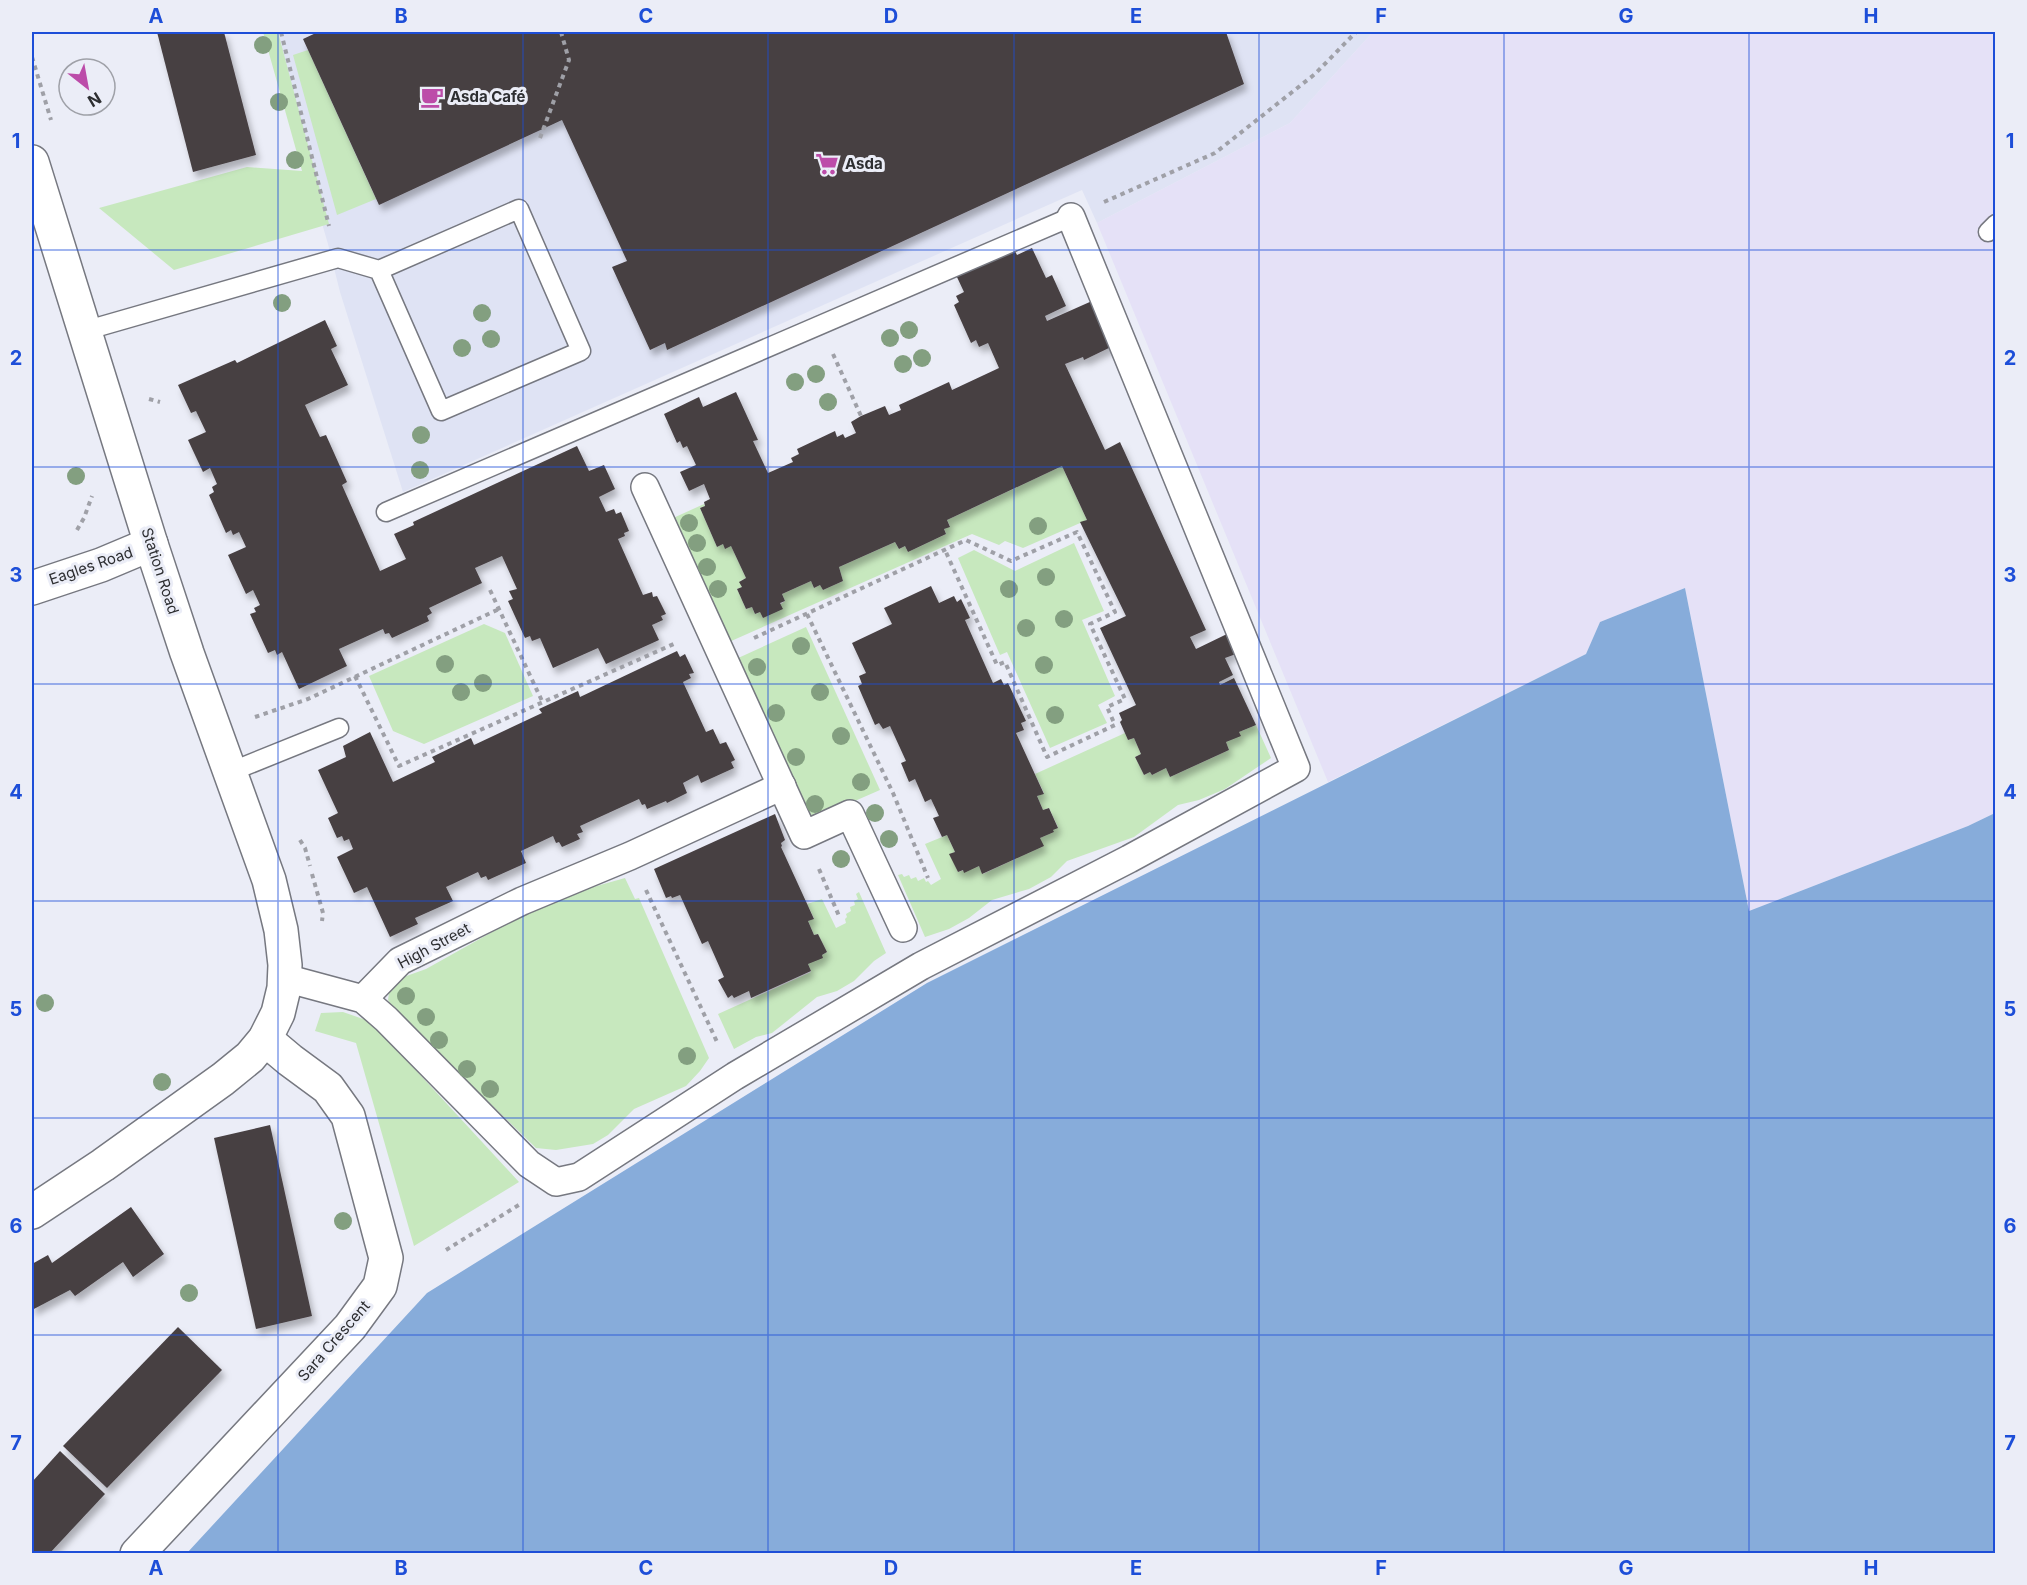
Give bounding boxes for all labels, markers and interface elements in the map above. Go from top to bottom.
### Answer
text: A [149,4,164,28]
text: B [394,4,408,28]
text: C [639,4,653,28]
text: D [884,4,898,28]
text: E [1130,4,1142,28]
text: F [1375,4,1387,28]
text: G [1618,4,1634,28]
text: H [1864,4,1878,28]
north arrow [57,57,117,117]
cafe icon: Asda Café [419,84,445,110]
place label: Asda Café [450,87,526,106]
text: N [84,88,105,112]
text: 1 [12,129,20,153]
text: 1 [2006,129,2014,153]
supermarket icon: Asda [814,151,840,177]
place label: Asda [845,154,883,173]
text: 2 [10,346,22,370]
text: 2 [2004,346,2016,370]
street label: Station Road [138,525,183,616]
street label: Eagles Road [46,542,135,589]
text: 3 [10,563,22,587]
text: 3 [2004,563,2016,587]
text: 4 [9,780,23,804]
text: 4 [2003,780,2017,804]
street label: High Street [394,918,473,973]
text: 5 [10,997,22,1021]
text: 5 [2004,997,2016,1021]
text: 6 [10,1214,23,1238]
text: 6 [2004,1214,2017,1238]
street label: Sara Crescent [294,1296,374,1385]
text: 7 [10,1431,22,1455]
text: 7 [2004,1431,2016,1455]
text: A [149,1556,164,1580]
text: B [394,1556,408,1580]
text: C [639,1556,653,1580]
text: D [884,1556,898,1580]
text: E [1130,1556,1142,1580]
text: F [1375,1556,1387,1580]
text: G [1618,1556,1634,1580]
text: H [1864,1556,1878,1580]

